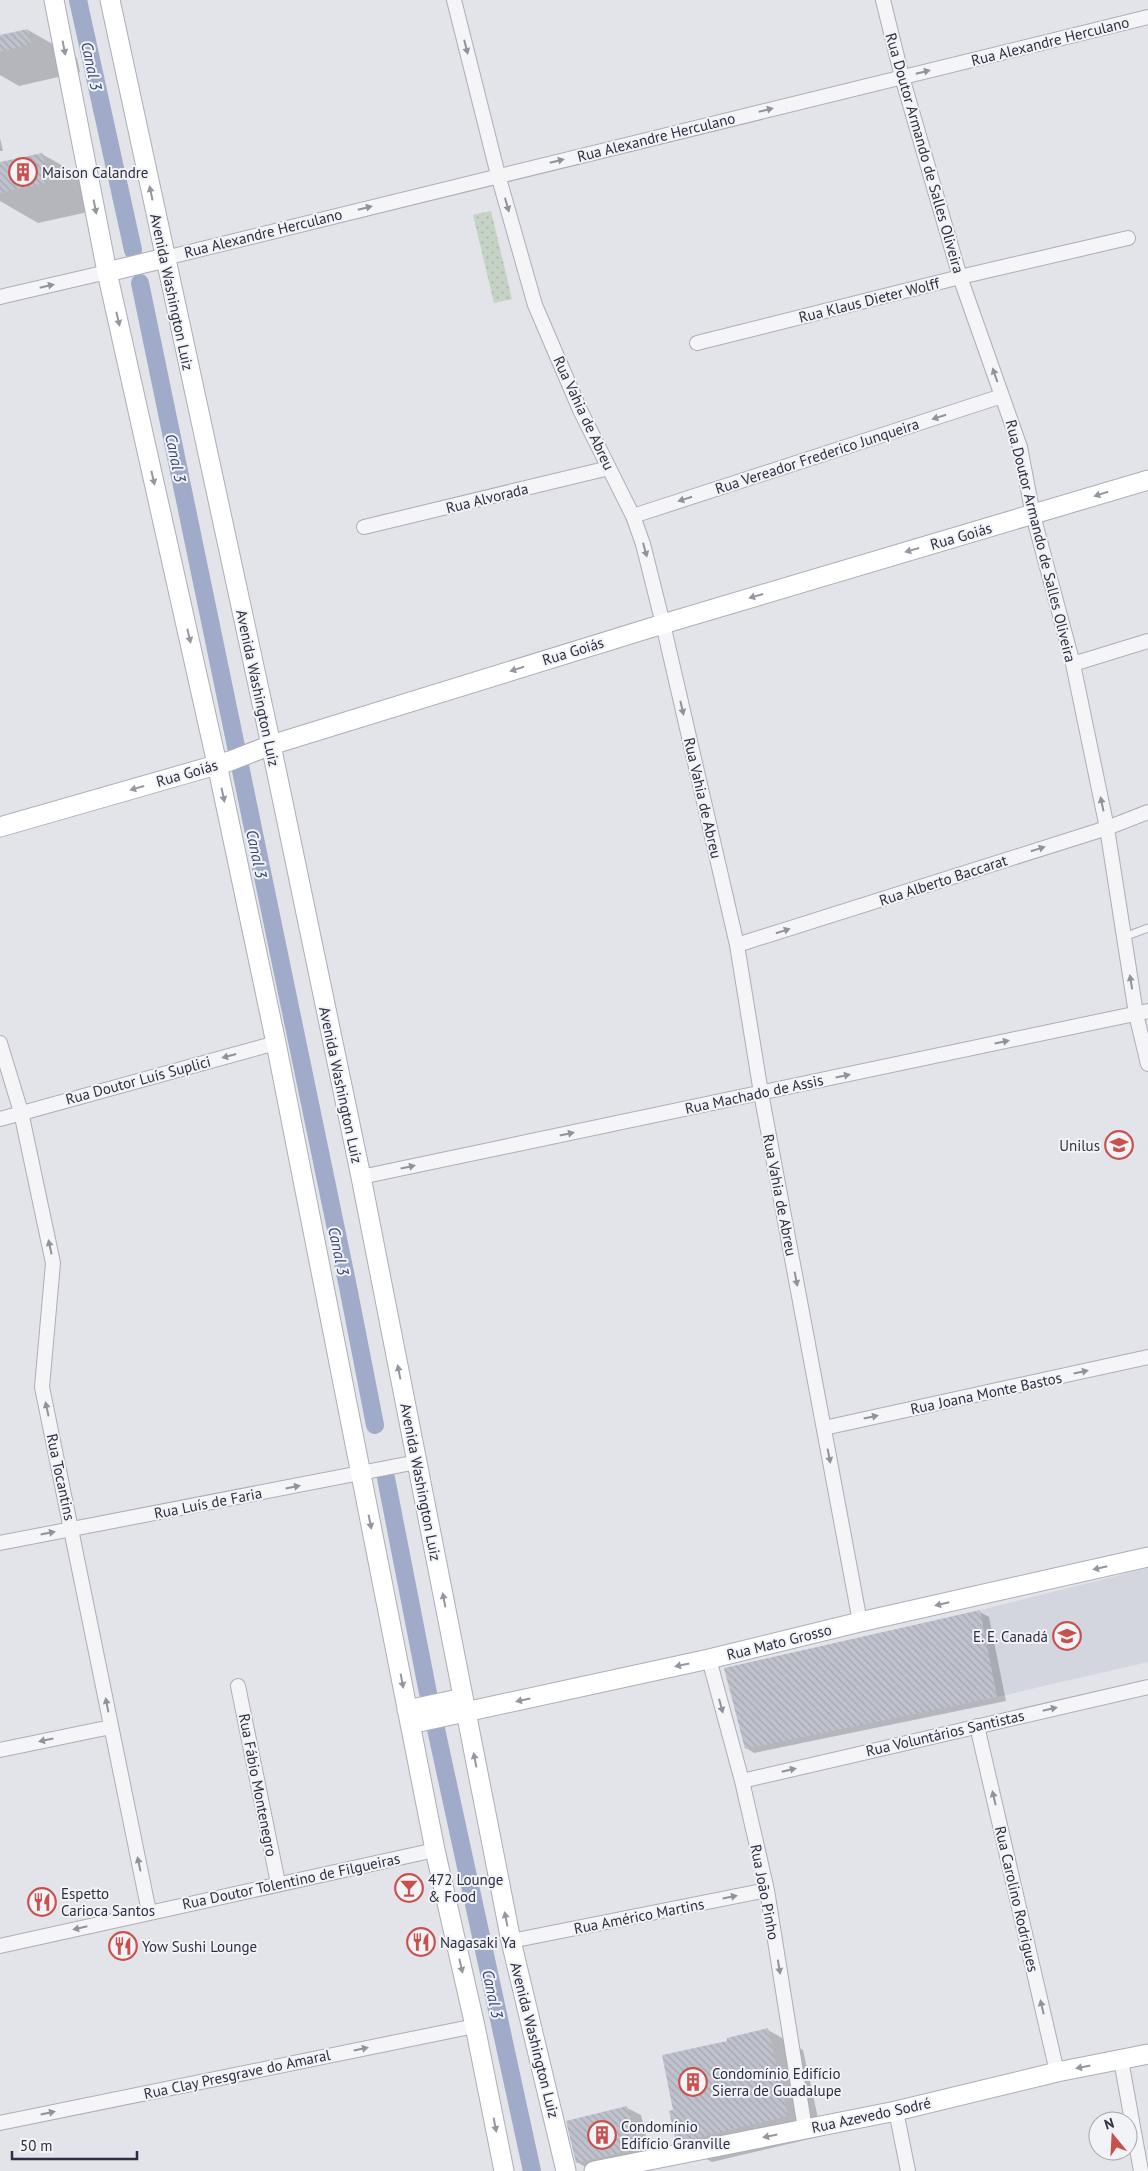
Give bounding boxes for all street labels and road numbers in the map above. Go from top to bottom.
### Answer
street label: Rua Alexandre Herculano [969,12,1131,70]
street label: Rua Doutor Armando de Salles Oliveira [882,31,968,275]
street label: Rua Alexandre Herculano [575,108,737,166]
street label: Rua Alexandre Herculano [182,204,344,262]
street label: Avenida Washington Luiz [146,212,198,372]
street label: Rua Klaus Dieter Wolff [797,273,942,327]
street label: Rua Vahia de Abreu [549,353,619,473]
street label: Rua Vereador Frederico Junqueira [713,414,921,498]
street label: Rua Doutor Armando de Salles Oliveira [1002,418,1080,664]
street label: Rua Alvorada [444,479,530,517]
street label: Rua Goiás [928,518,994,554]
street label: Avenida Washington Luiz [232,608,284,768]
street label: Rua Goiás [540,633,606,669]
street label: Rua Vahia de Abreu [680,736,726,860]
street label: Rua Goiás [154,755,220,791]
street label: Rua Alberto Baccarat [876,850,1010,910]
street label: Avenida Washington Luiz [315,1005,367,1165]
street label: Rua Doutor Luís Suplici [63,1051,213,1109]
street label: Rua Machado de Assis [683,1070,825,1118]
street label: Rua Vahia de Abreu [759,1133,801,1257]
street label: Rua Joana Monte Bastos [909,1368,1063,1418]
street label: Avenida Washington Luiz [396,1402,446,1562]
street label: Rua Tocantins [43,1432,79,1522]
street label: Rua Luís de Faria [152,1483,264,1523]
street label: Rua Mato Grosso [725,1620,833,1664]
street label: Rua Voluntários Santistas [864,1706,1026,1760]
street label: Rua Fábio Montenegro [235,1712,281,1858]
street label: Rua Carolino Rodrigues [991,1824,1043,1974]
street label: Rua João Pinho [746,1843,784,1941]
street label: Rua Doutor Tolentino de Filgueiras [180,1849,402,1913]
street label: Rua Américo Martins [572,1894,706,1938]
street label: Avenida Washington Luiz [506,1960,564,2120]
street label: Rua Clay Presgrave do Amaral [142,2045,333,2103]
street label: Rua Azevedo Sodré [810,2093,932,2137]

